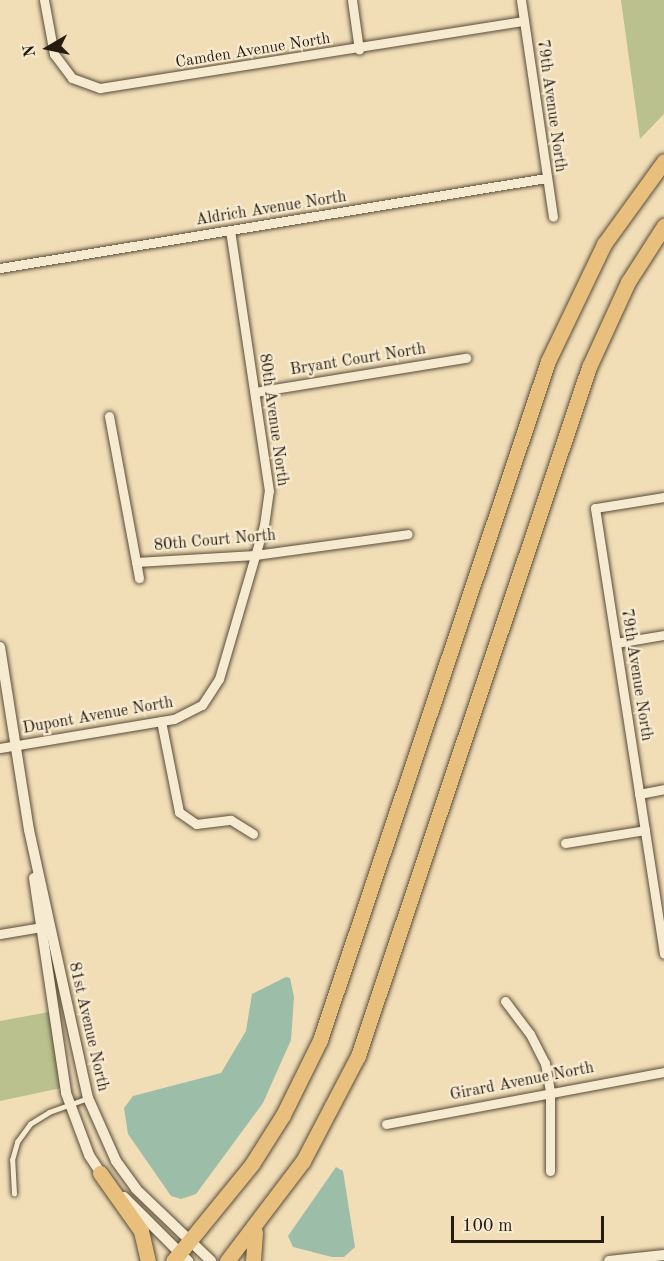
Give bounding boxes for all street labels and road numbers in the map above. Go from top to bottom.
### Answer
street label: Camden Avenue North [174,29,332,73]
street label: 79th Avenue North [532,38,570,174]
street label: Aldrich Avenue North [194,188,348,230]
street label: Bryant Court North [289,340,427,380]
street label: 80th Avenue North [254,352,292,488]
street label: 80th Court North [153,526,277,556]
street label: 79th Avenue North [616,607,656,743]
street label: Dupont Avenue North [21,693,175,739]
street label: 81st Avenue North [64,961,112,1093]
street label: Girard Avenue North [448,1059,596,1105]

